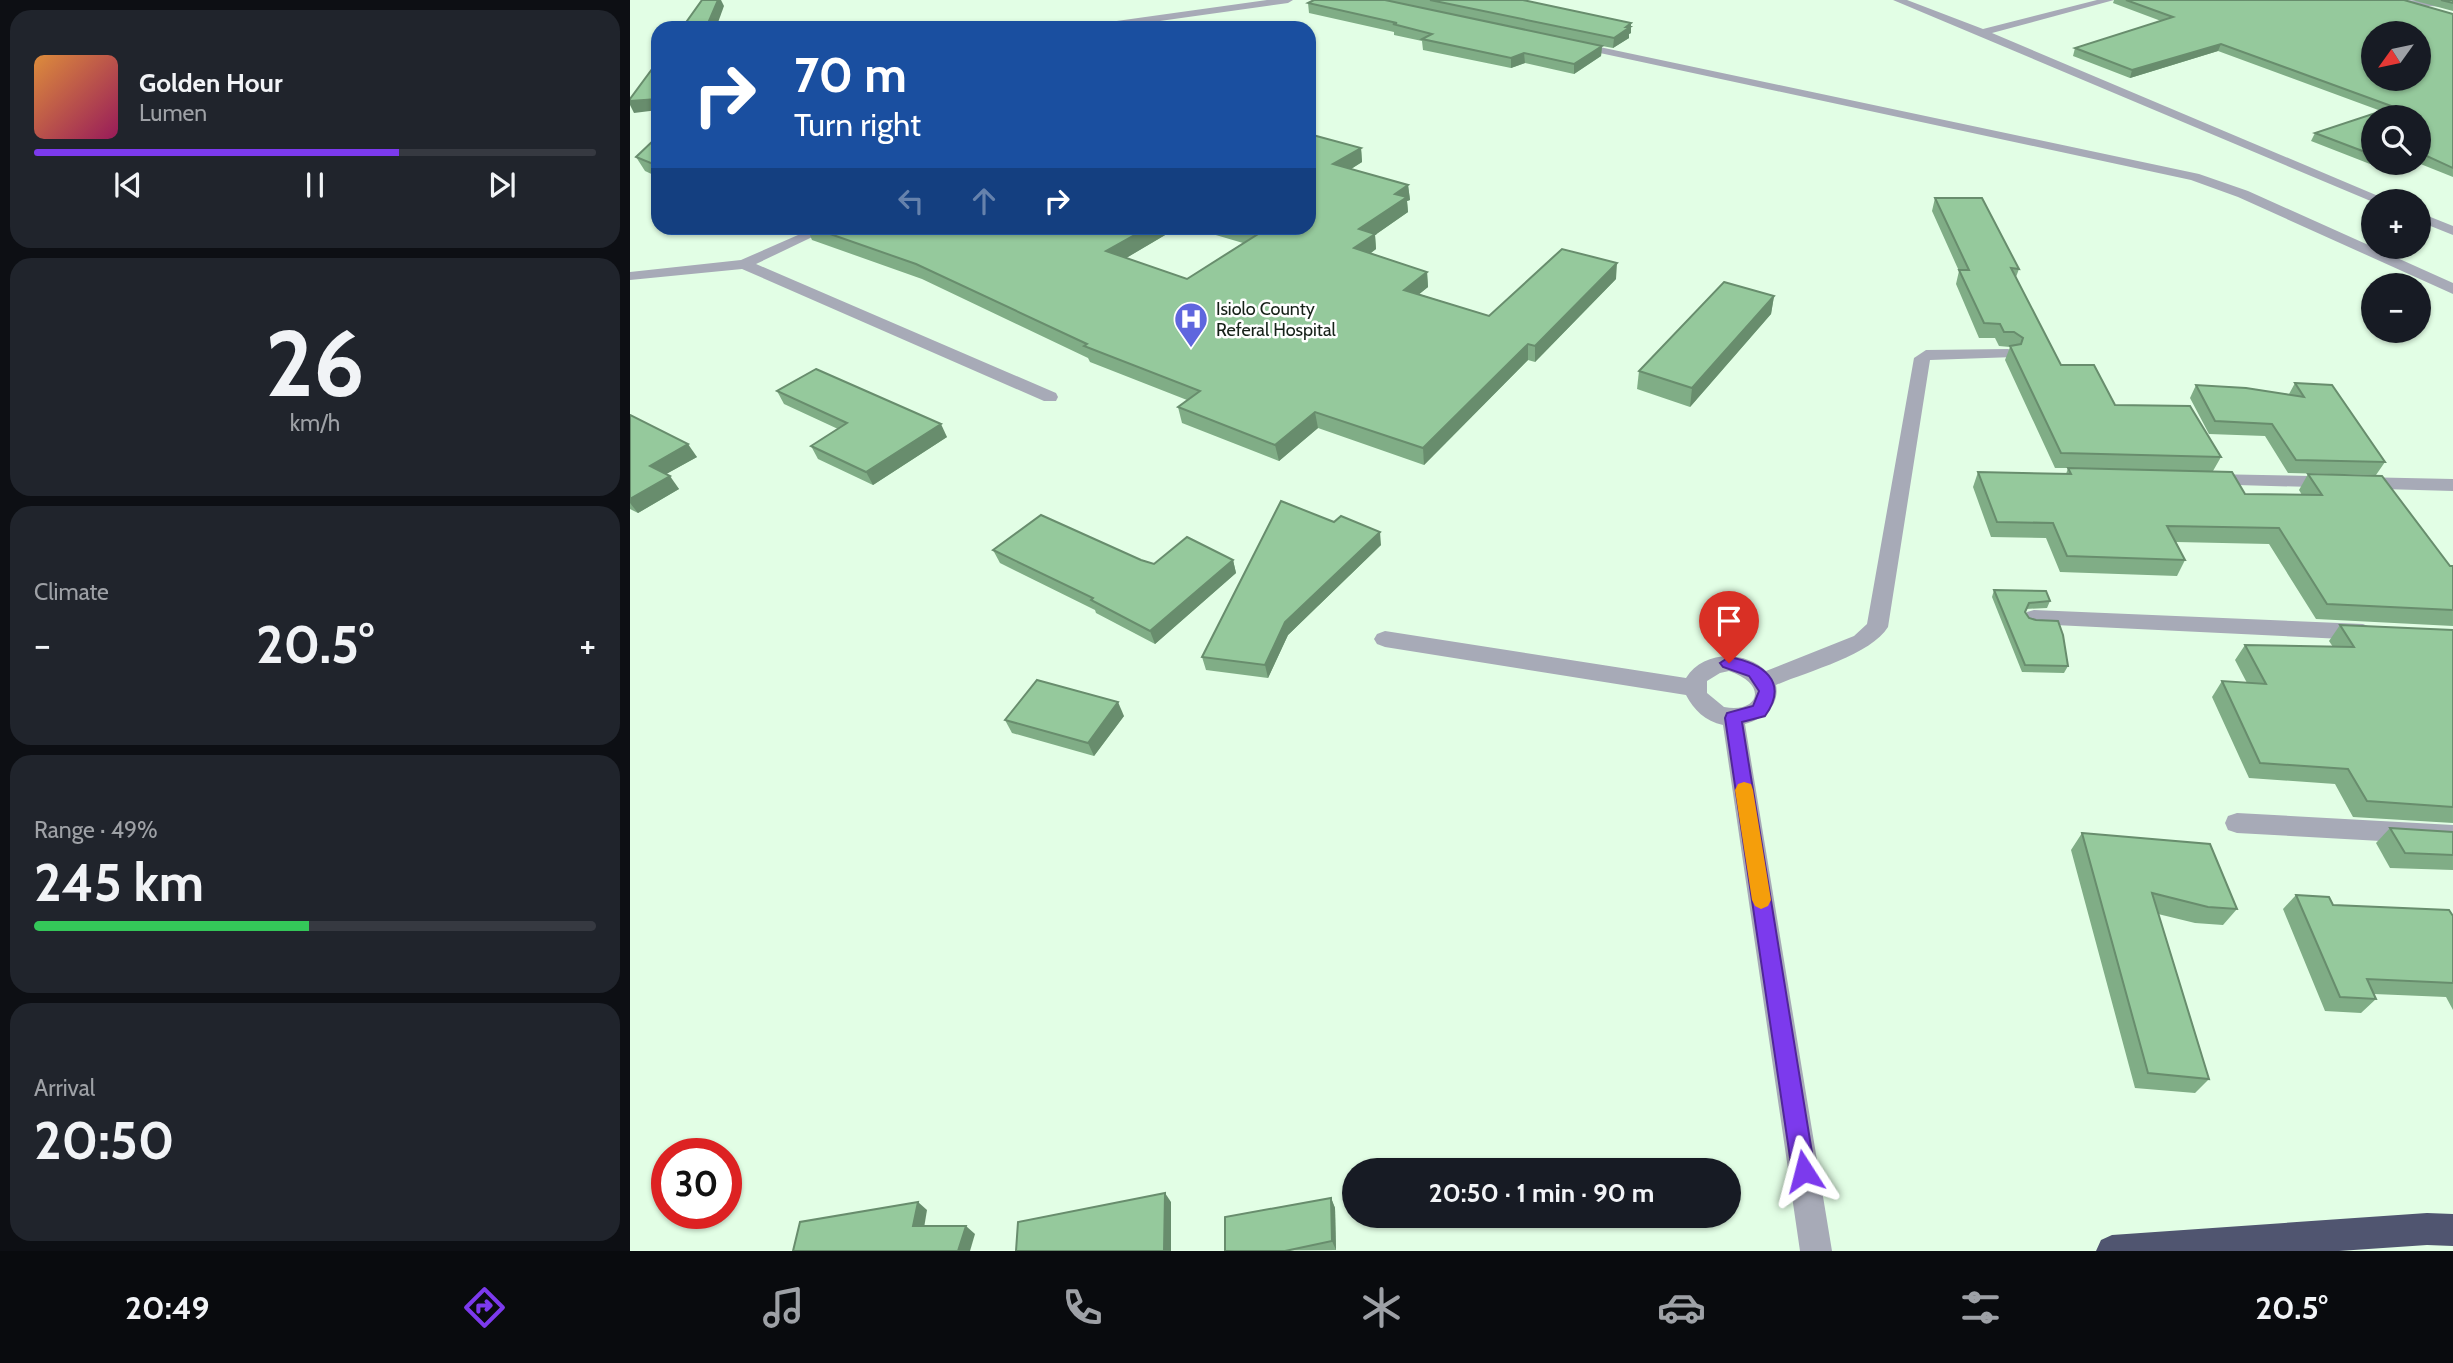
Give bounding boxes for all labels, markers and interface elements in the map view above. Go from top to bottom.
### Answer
north arrow [2361,21,2431,91]
map controls [2361,21,2431,343]
text: 70 m [794,45,907,104]
icon: right [679,49,770,140]
text: Golden Hour [139,67,282,99]
text: Lumen [139,99,207,127]
text: Turn right [794,105,921,144]
button: search [2361,105,2431,175]
icon: previous [109,166,147,204]
icon: pause [296,166,334,204]
icon: next [483,166,521,204]
icon: left [892,182,930,220]
icon: ahead [965,182,1003,220]
icon: right [1038,182,1076,220]
button: + [2361,189,2431,259]
button: − [2361,273,2431,343]
place label: Isiolo County Referal Hospital [1216,298,1337,341]
hospital icon: Isiolo County Referal Hospital [1172,300,1210,349]
text: 26 [265,308,365,419]
text: km/h [290,409,340,437]
text: Climate [34,578,109,606]
pin [1699,591,1759,663]
icon: arrive [1710,602,1748,640]
text: 20.5° [256,613,374,676]
text: − [34,621,51,668]
text: + [579,621,596,668]
text: Range · 49% [34,816,158,844]
text: 245 km [34,851,204,914]
text: Arrival [34,1074,95,1102]
text: 20:50 [34,1109,174,1172]
position arrow [1767,1134,1841,1208]
speed limit sign: 30 [651,1138,742,1229]
text: 20:50 · 1 min · 90 m [1429,1177,1654,1209]
icon: directions [460,1283,509,1332]
icon: music [759,1283,808,1332]
icon: phone [1058,1283,1107,1332]
icon: climate [1357,1283,1406,1332]
icon: car [1657,1283,1706,1332]
icon: filters [1956,1283,2005,1332]
text: 20:49 [125,1288,210,1327]
text: 20.5° [2255,1288,2328,1327]

